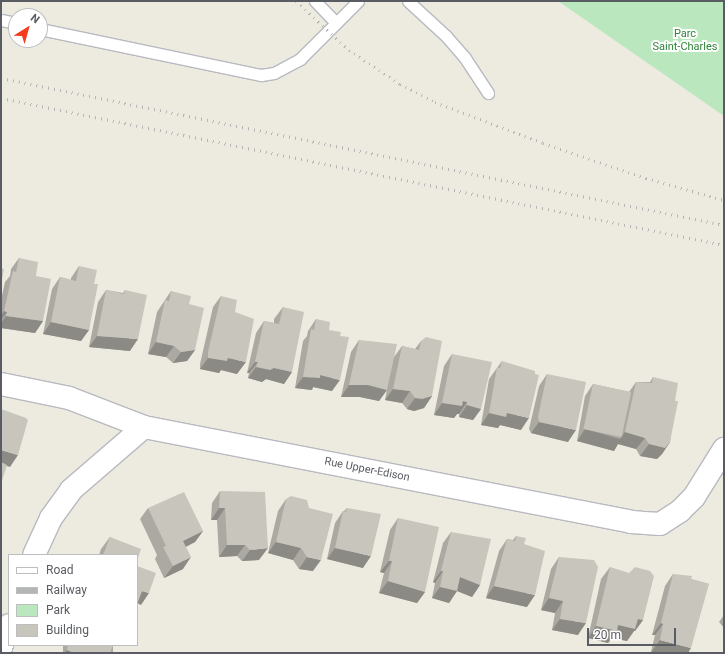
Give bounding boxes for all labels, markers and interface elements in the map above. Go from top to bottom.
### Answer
north arrow [8,8,48,48]
text: N [28,11,42,26]
park label: Parc Saint-Charles [652,28,718,54]
street label: Rue Upper-Edison [323,455,411,485]
legend [8,554,138,646]
text: Road [46,563,74,577]
text: Railway [46,583,87,597]
text: Park [46,603,70,617]
scale bar [589,620,678,646]
text: Building [46,623,89,637]
text: 20 m [594,628,621,642]

